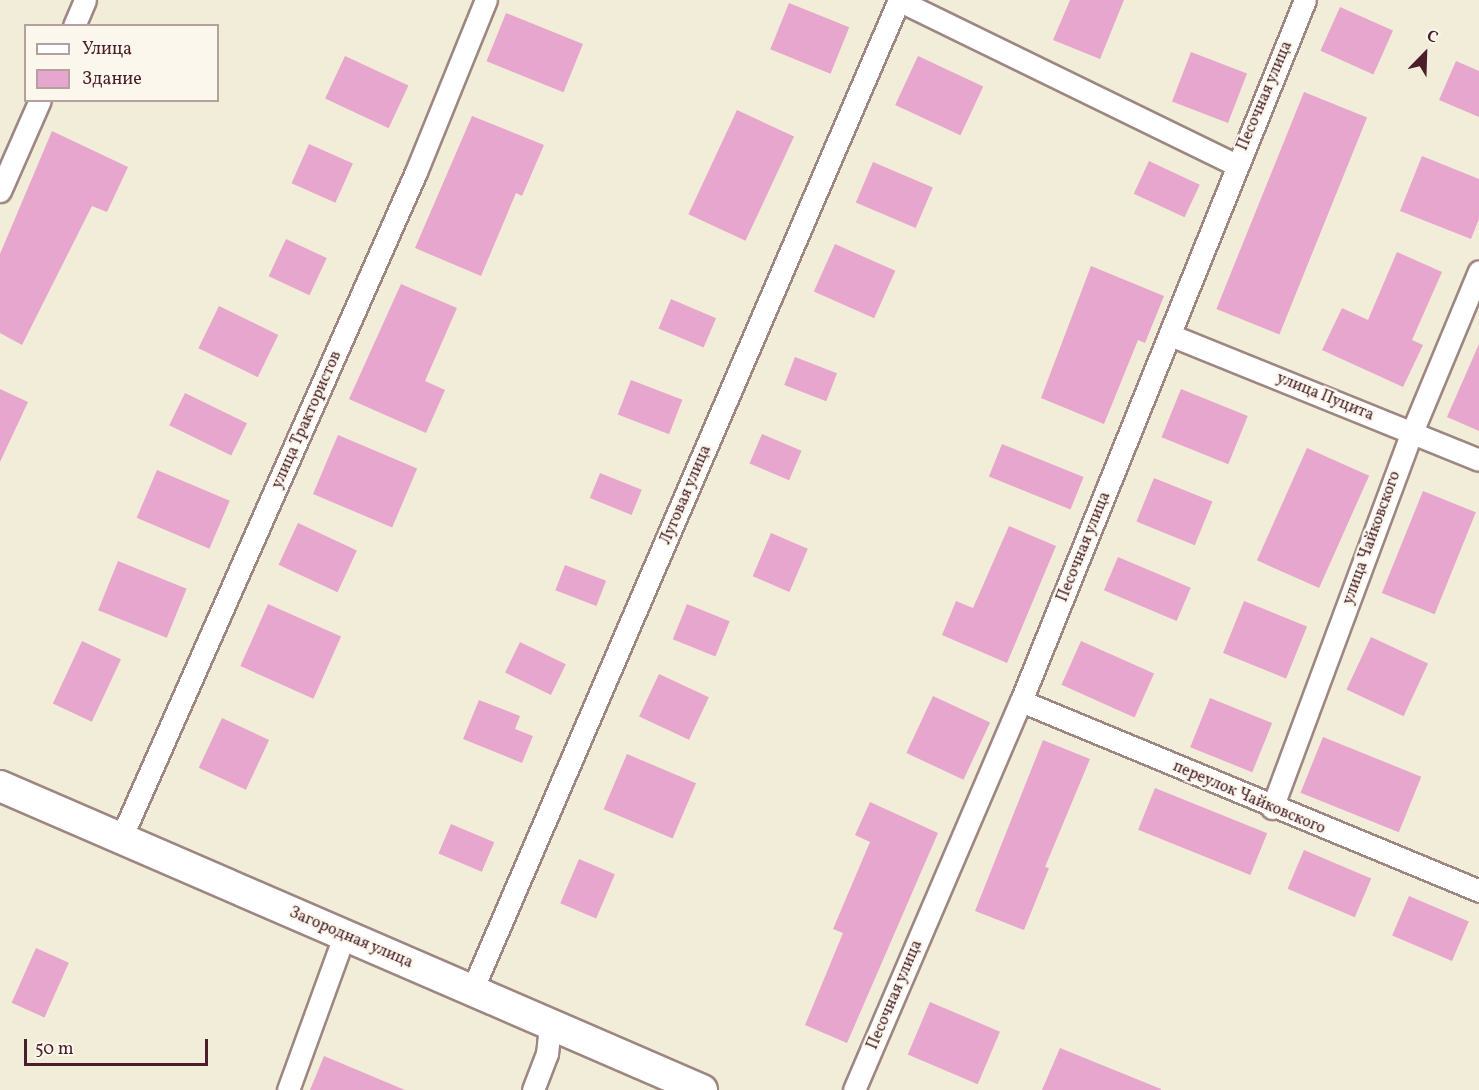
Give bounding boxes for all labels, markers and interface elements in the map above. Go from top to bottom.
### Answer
legend [24,24,219,102]
north arrow [1395,24,1455,84]
text: С [1423,25,1441,50]
text: Улица [82,37,132,62]
street label: Песочная улица [1233,38,1297,154]
text: Здание [82,67,142,92]
street label: улица Трактористов [268,348,346,492]
street label: улица Пуцита [1273,369,1377,425]
street label: Луговая улица [656,442,716,548]
street label: улица Чайковского [1339,469,1405,607]
street label: Песочная улица [1053,489,1115,605]
street label: переулок Чайковского [1170,757,1328,839]
street label: Загородная улица [286,903,416,973]
street label: Песочная улица [863,937,927,1053]
scale bar [27,1027,212,1065]
text: 50 m [35,1037,74,1062]

